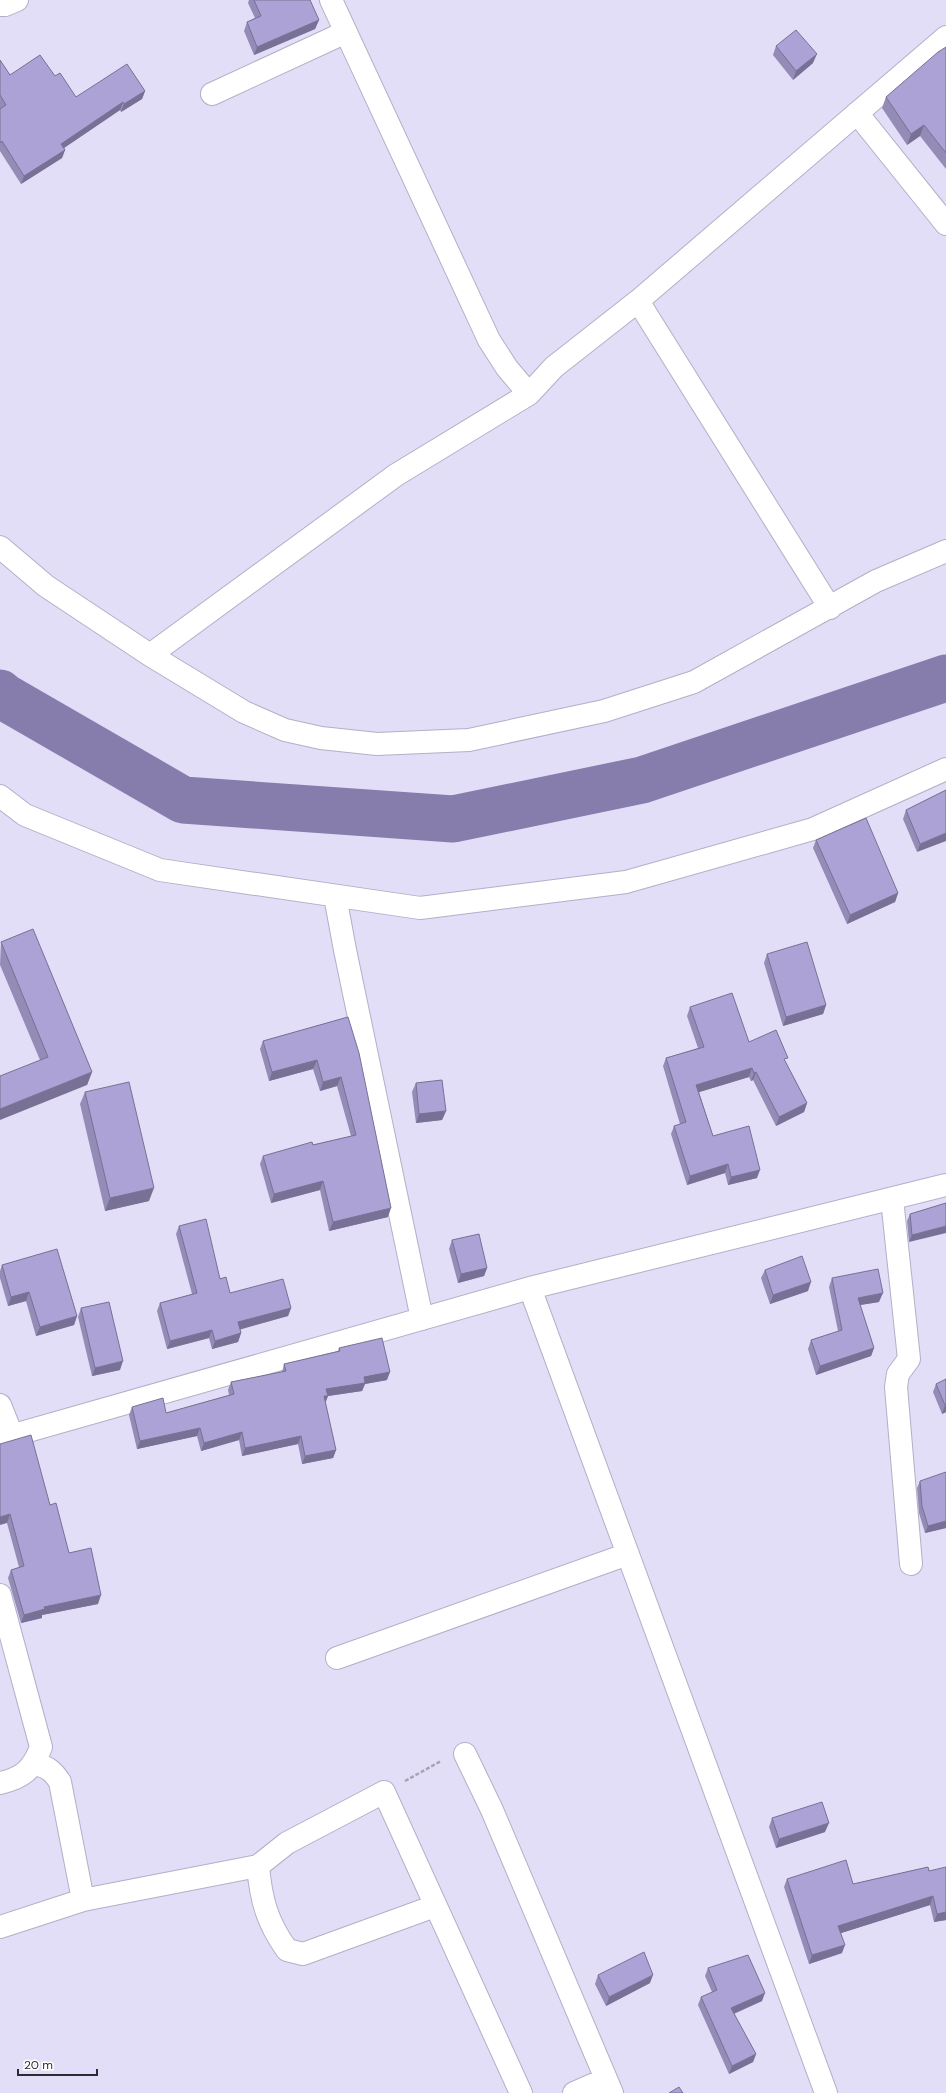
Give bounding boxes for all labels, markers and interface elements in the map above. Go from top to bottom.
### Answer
scale bar [18,2051,97,2077]
text: 20 m [24,2057,53,2073]

